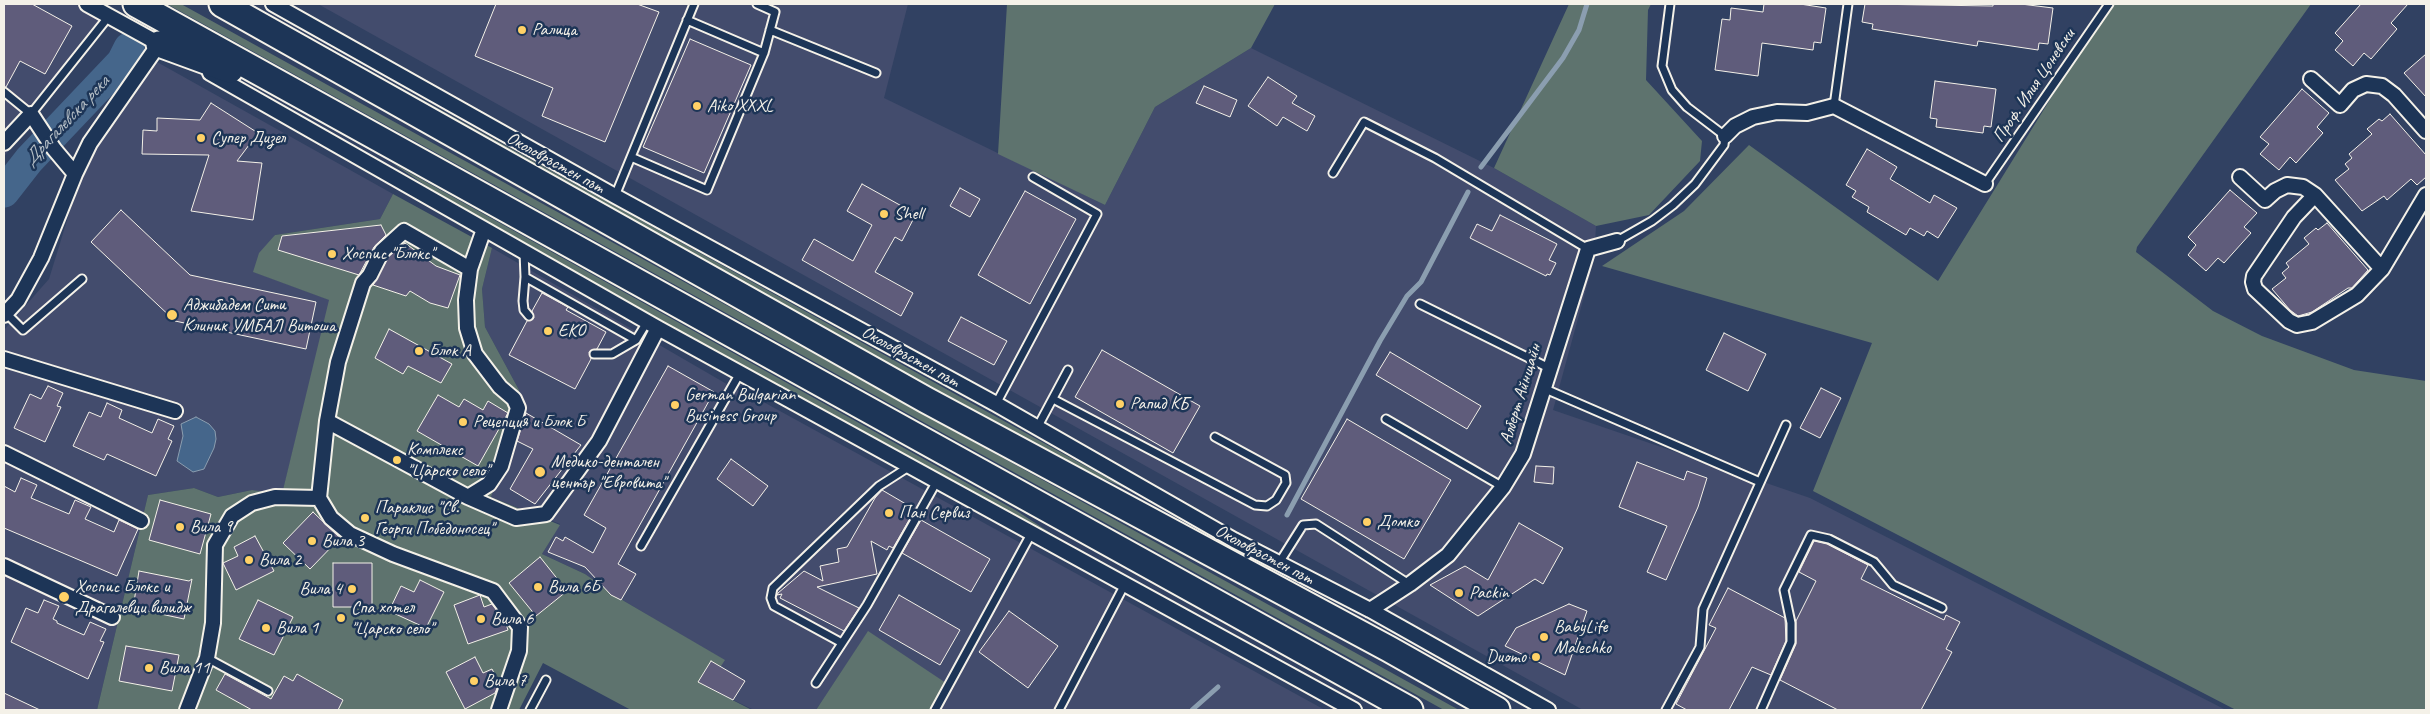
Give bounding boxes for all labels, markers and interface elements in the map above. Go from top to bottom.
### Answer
place label: Ралица [532,19,577,41]
marker: Ралица [516,24,528,36]
street label: Проф. Илия Цоневски [1988,25,2080,147]
water label: Драгалевска река [20,71,114,171]
place label: Aiko XXXL [707,95,773,117]
marker: Aiko XXXL [691,100,703,112]
place label: Супер Дизел [211,127,285,149]
street label: Околовръстен път [502,127,608,199]
marker: Супер Дизел [195,132,207,144]
place label: Shell [894,203,923,225]
marker: Shell [878,208,890,220]
place label: Хоспис "Блокс" [342,243,434,265]
marker: Хоспис "Блокс" [326,248,338,260]
place label: Аджибадем Сити Клиник УМБАЛ Витоша [183,294,335,336]
marker: Аджибадем Сити Клиник УМБАЛ Витоша [165,308,179,322]
place label: EKO [558,320,585,342]
street label: Околовръстен път [857,321,963,393]
marker: EKO [542,325,554,337]
place label: Блок А [429,340,471,362]
street label: Алберт Айнщайн [1496,341,1546,447]
marker: Блок А [413,345,425,357]
place label: German Bulgarian Business Group [685,384,795,426]
place label: Рапид КБ [1130,393,1189,415]
marker: Рапид КБ [1114,398,1126,410]
marker: German Bulgarian Business Group [669,399,681,411]
place label: Рецепция и Блок Б [473,411,585,433]
marker: Рецепция и Блок Б [457,416,469,428]
place label: Комплекс "Царско село" [407,439,489,482]
place label: Медико-дентален център "Евровита" [551,451,666,494]
marker: Комплекс "Царско село" [391,454,403,466]
marker: Медико-дентален център "Евровита" [533,465,547,479]
place label: Параклис "Св. Георги Победоносец" [375,497,493,540]
place label: Пан Сервиз [899,502,969,524]
marker: Пан Сервиз [883,507,895,519]
place label: Домко [1377,511,1419,533]
marker: Параклис "Св. Георги Победоносец" [359,512,371,524]
place label: Вила 9 [190,516,232,538]
marker: Домко [1361,516,1373,528]
street label: Околовръстен път [1211,520,1317,590]
marker: Вила 9 [174,521,186,533]
place label: Вила 3 [322,530,364,552]
marker: Вила 3 [306,535,318,547]
place label: Вила 2 [259,549,301,571]
marker: Вила 2 [243,554,255,566]
place label: Хоспис Блокс и Драгалевци вилидж [75,576,191,618]
place label: Вила 6Б [548,576,600,598]
place label: Вила 4 [300,578,342,600]
marker: Вила 6Б [532,581,544,593]
place label: Packin [1469,582,1509,604]
marker: Вила 4 [346,583,358,595]
marker: Packin [1453,587,1465,599]
marker: Хоспис Блокс и Драгалевци вилидж [57,590,71,604]
place label: Спа хотел "Царско село" [351,597,433,640]
place label: Вила 6 [491,608,533,630]
marker: Спа хотел "Царско село" [335,612,347,624]
marker: Вила 6 [475,613,487,625]
place label: BabyLife Malechko [1554,616,1611,659]
place label: Вила 1 [276,617,318,639]
marker: Вила 1 [260,622,272,634]
marker: BabyLife Malechko [1538,631,1550,643]
place label: Duomo [1486,646,1526,668]
marker: Duomo [1530,651,1542,663]
place label: Вила 11 [159,657,210,679]
marker: Вила 11 [143,662,155,674]
place label: Вила 7 [484,670,526,692]
marker: Вила 7 [468,675,480,687]

